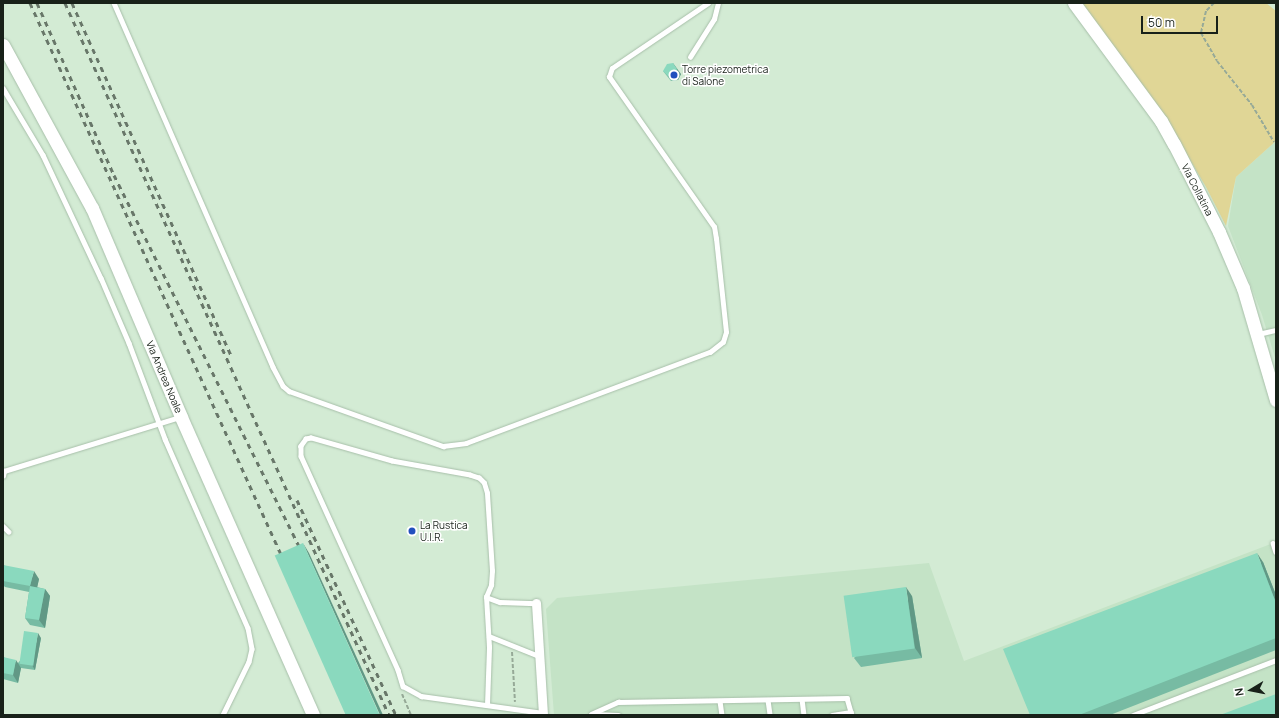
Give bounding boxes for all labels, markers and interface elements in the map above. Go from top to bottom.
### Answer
scale bar [1143,8,1220,34]
text: 50 m [1148,14,1175,31]
place label: Torre piezometrica di Salone [682,63,768,86]
marker: Torre piezometrica di Salone [669,70,679,80]
street label: Via Collatina [1179,162,1215,218]
street label: Via Andrea Noale [143,339,185,415]
place label: La Rustica U.I.R. [420,519,468,542]
marker: La Rustica U.I.R. [407,526,417,536]
north arrow [1231,670,1271,710]
text: N [1231,687,1247,697]

